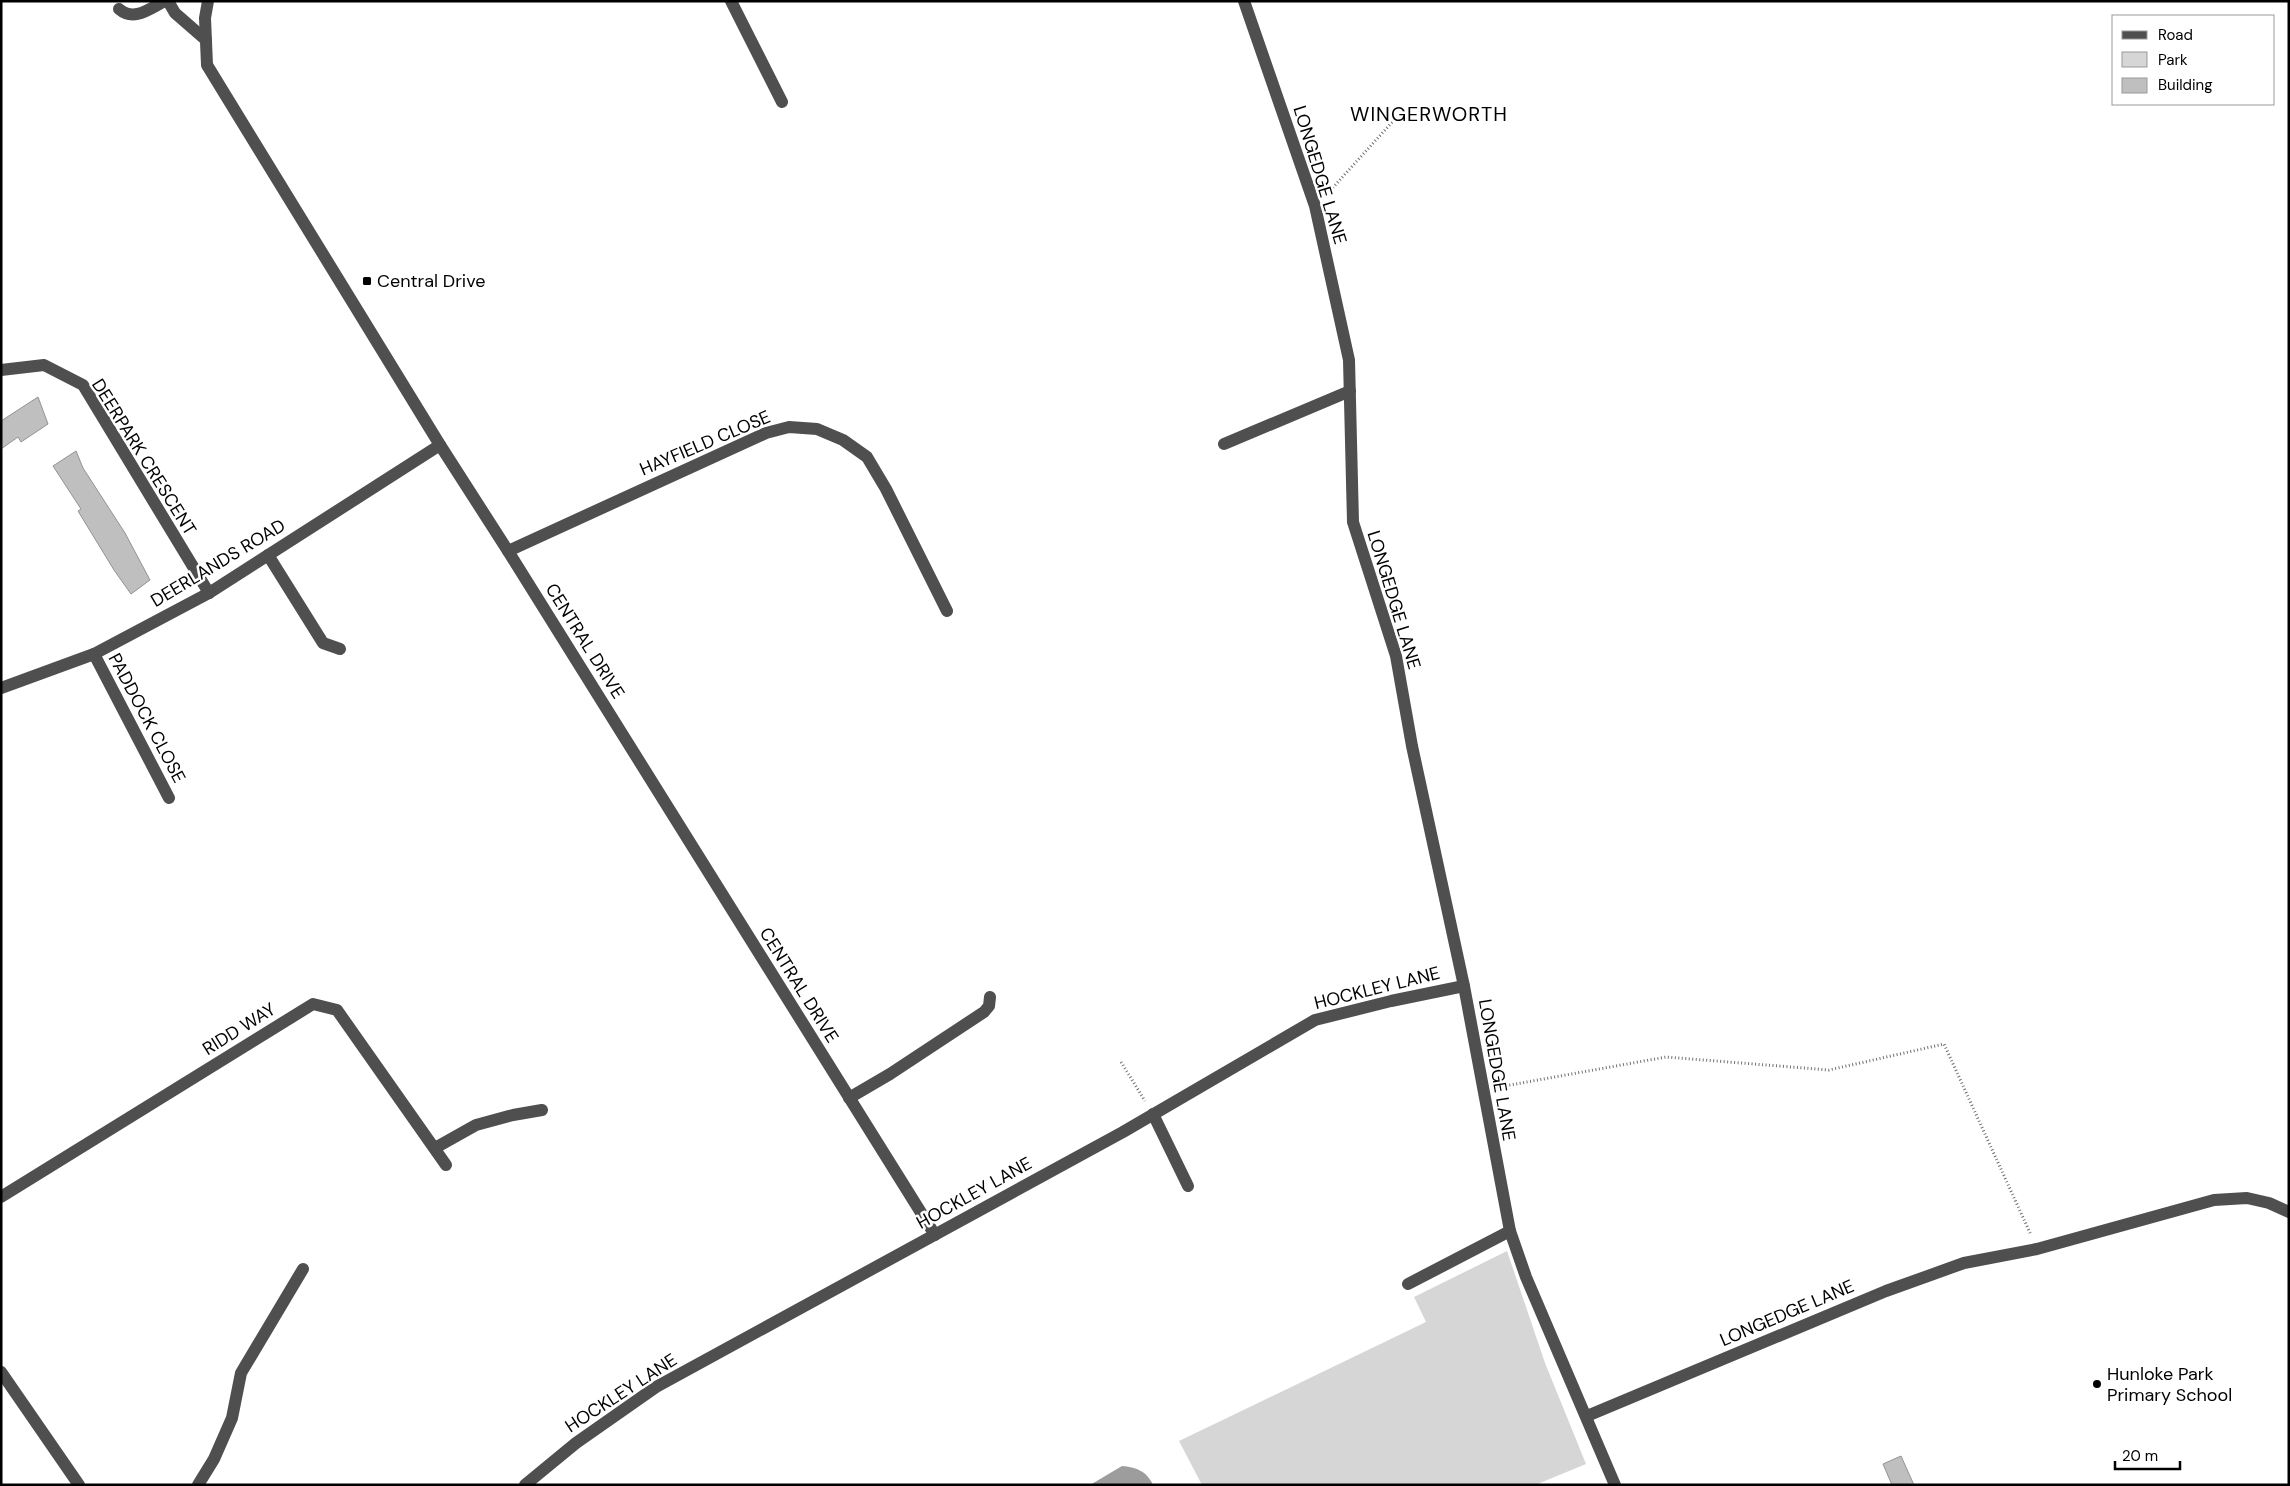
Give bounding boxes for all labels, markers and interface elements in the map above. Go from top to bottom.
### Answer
legend [2112,15,2275,105]
text: Road [2158,25,2193,45]
text: Park [2158,50,2188,70]
text: Building [2158,75,2213,95]
district label: WINGERWORTH [1350,101,1508,127]
street label: LONGEDGE LANE [1288,103,1352,247]
place label: Central Drive [377,269,485,293]
marker: Central Drive [361,275,373,287]
street label: DEERPARK CRESCENT [86,374,202,540]
street label: HAYFIELD CLOSE [636,405,774,481]
street label: DEERLANDS ROAD [146,513,290,613]
street label: LONGEDGE LANE [1362,528,1426,672]
street label: CENTRAL DRIVE [540,579,630,703]
street label: PADDOCK CLOSE [103,649,191,787]
street label: CENTRAL DRIVE [754,923,844,1047]
street label: HOCKLEY LANE [1312,961,1442,1015]
street label: RIDD WAY [198,997,280,1061]
street label: LONGEDGE LANE [1473,997,1521,1143]
street label: HOCKLEY LANE [912,1151,1036,1235]
street label: LONGEDGE LANE [1716,1274,1858,1352]
street label: HOCKLEY LANE [561,1348,681,1438]
place label: Hunloke Park Primary School [2107,1362,2232,1407]
marker: Hunloke Park Primary School [2091,1378,2103,1390]
scale bar [2115,1438,2180,1470]
text: 20 m [2122,1446,2158,1466]

